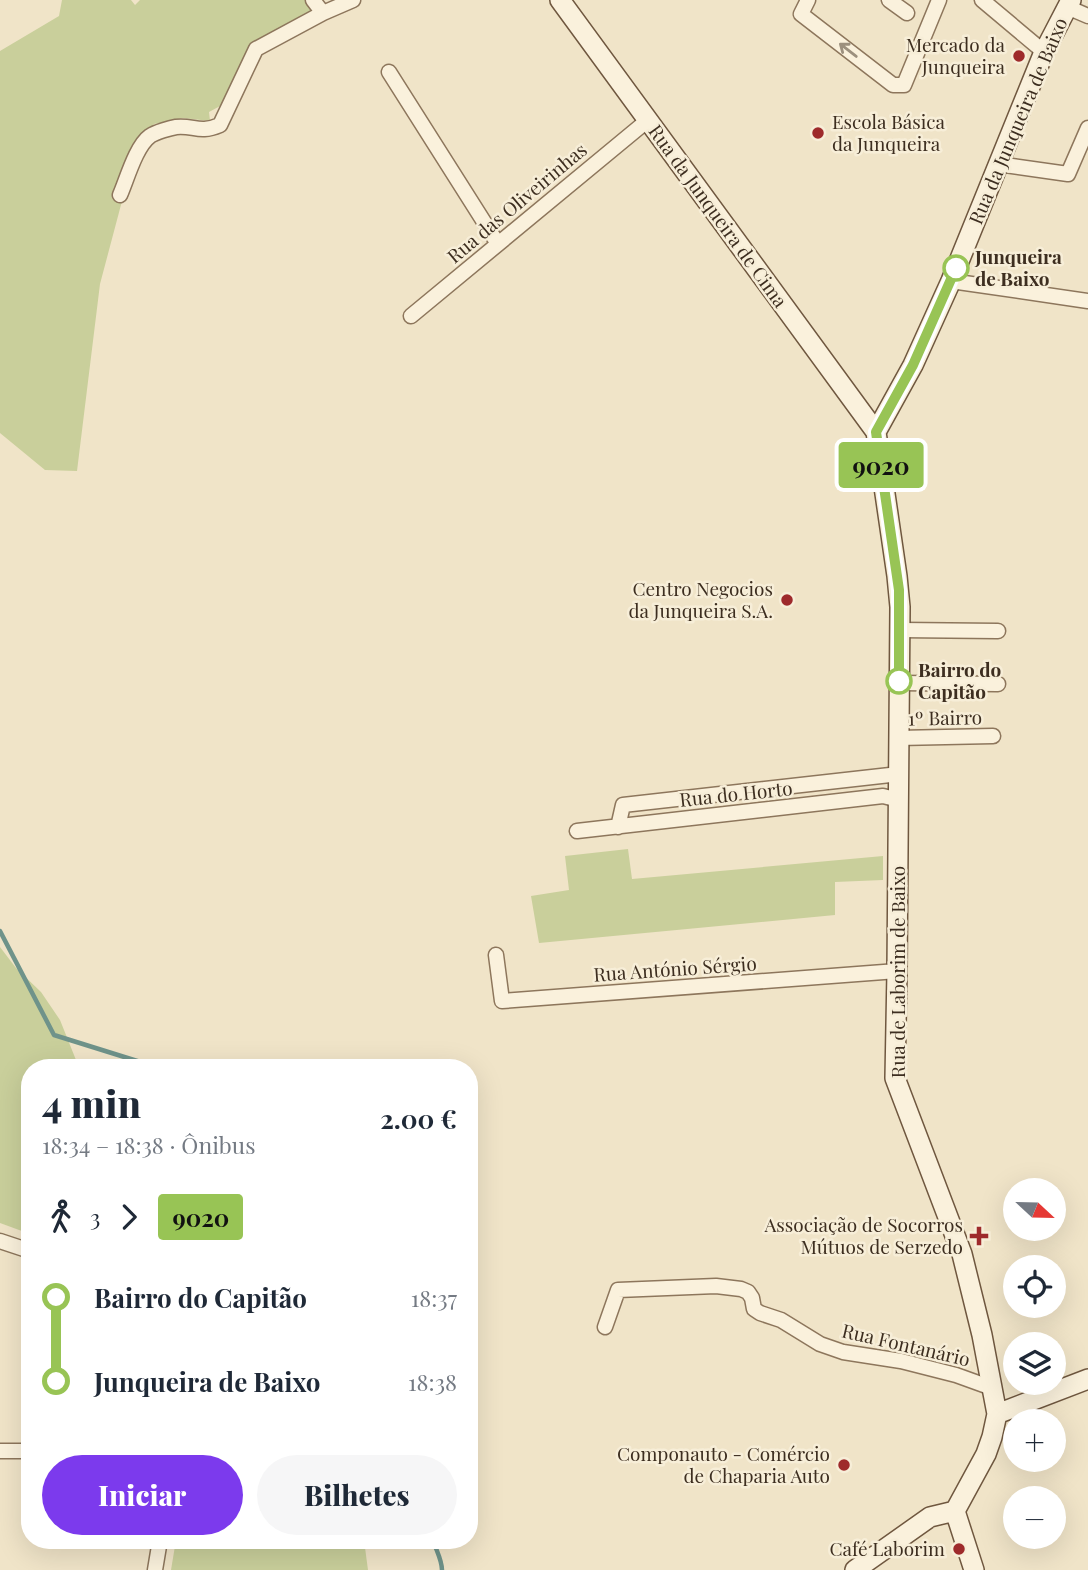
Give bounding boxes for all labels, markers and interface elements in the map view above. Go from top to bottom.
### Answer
street label: Rua da Junqueira de Baixo [962,13,1072,228]
place label: Mercado da Junqueira [906,31,1006,79]
one-way arrow [839,43,857,58]
marker: Mercado da Junqueira [1011,48,1027,64]
place label: Escola Básica da Junqueira [832,108,946,156]
street label: Rua da Junqueira de Cima [644,119,794,313]
marker: Escola Básica da Junqueira [810,125,826,141]
street label: Rua das Oliveirinhas [441,136,592,268]
place label: Junqueira de Baixo [974,243,1062,291]
marker: Junqueira de Baixo [943,255,969,281]
line badge: 9020 [832,442,930,488]
text: 9020 [853,449,909,481]
place label: Centro Negocios da Junqueira S.A. [629,575,773,623]
marker: Centro Negocios da Junqueira S.A. [779,592,795,608]
place label: Bairro do Capitão [918,656,1002,704]
marker: Bairro do Capitão [886,668,912,694]
street label: 1º Bairro [908,703,982,731]
street label: Rua do Horto [678,774,794,812]
street label: Rua de Laborim de Baixo [884,866,910,1078]
street label: Rua António Sérgio [592,949,757,987]
text: 4 min [42,1077,141,1128]
text: 2.00 € [380,1101,457,1136]
text: 18:34 – 18:38 · Ônibus [42,1129,255,1160]
north arrow [1003,1178,1066,1241]
map controls [1003,1178,1066,1549]
icon: walk [42,1198,80,1236]
icon: forward [110,1198,148,1236]
text: 3 [90,1201,100,1232]
text: 9020 [172,1201,229,1233]
place label: Associação de Socorros Mútuos de Serzedo [763,1211,963,1259]
marker: Associação de Socorros Mútuos de Serzedo [969,1226,989,1246]
button: locate [1003,1255,1066,1318]
text: Bairro do Capitão [94,1280,307,1315]
text: 18:37 [411,1282,457,1313]
street label: Rua Fontanário [840,1317,973,1371]
button: layers [1003,1332,1066,1395]
text: Junqueira de Baixo [94,1364,321,1399]
text: 18:38 [408,1366,457,1397]
button: + [1003,1409,1066,1472]
place label: Componauto - Comércio de Chaparia Auto [617,1440,830,1488]
button: Iniciar [42,1455,243,1535]
button: Bilhetes [257,1455,457,1535]
marker: Componauto - Comércio de Chaparia Auto [836,1457,852,1473]
button: − [1003,1486,1066,1549]
place label: Café Laborim [829,1535,945,1561]
marker: Café Laborim [951,1541,967,1557]

